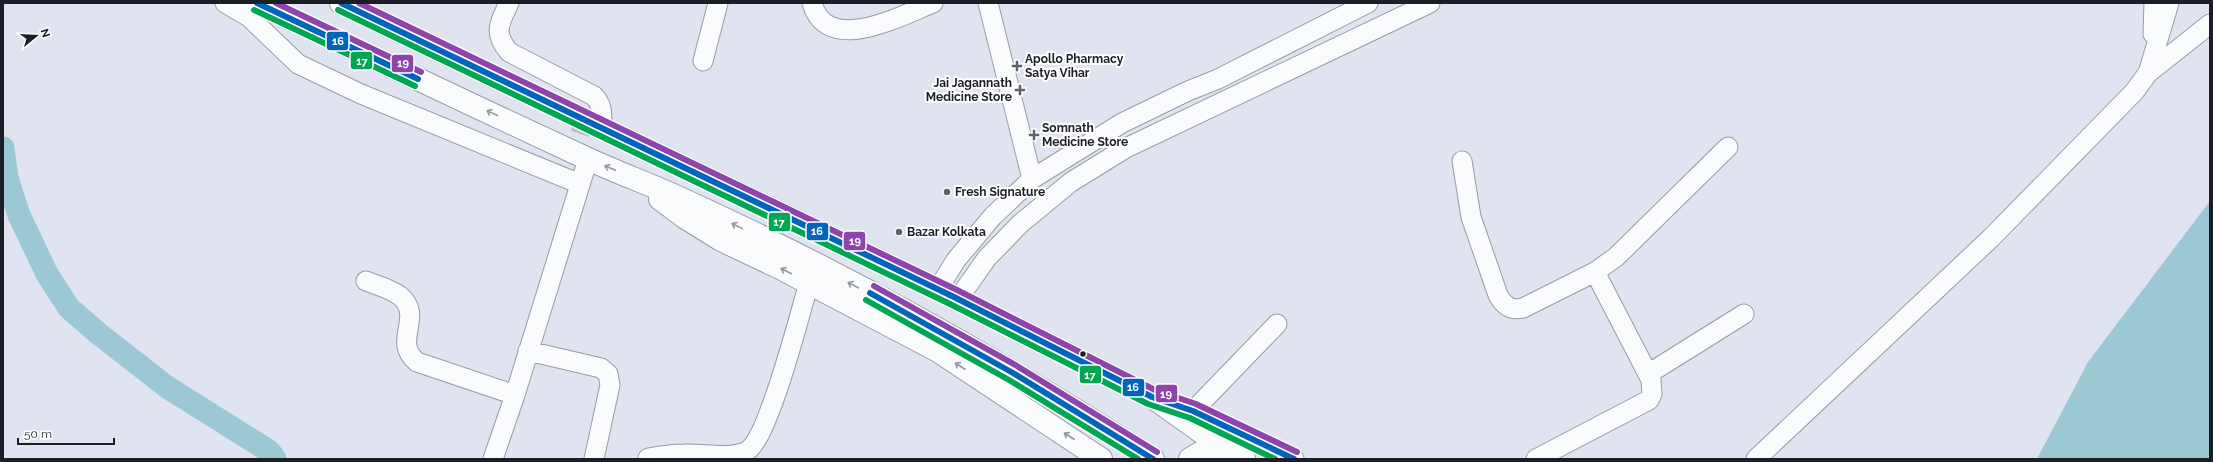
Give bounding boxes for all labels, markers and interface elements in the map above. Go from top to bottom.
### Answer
north arrow [16,16,56,56]
text: N [38,27,53,39]
line badge: 16 [326,31,349,51]
text: 16 [332,35,344,48]
line badge: 17 [350,51,373,70]
place label: Apollo Pharmacy Satya Vihar [1025,52,1124,80]
line badge: 19 [391,54,414,73]
text: 17 [356,55,369,68]
text: 19 [397,57,409,70]
marker: Apollo Pharmacy Satya Vihar [1012,61,1022,71]
place label: Jai Jagannath Medicine Store [926,76,1012,104]
marker: Jai Jagannath Medicine Store [1015,85,1025,95]
one-way arrow [486,109,498,116]
place label: Somnath Medicine Store [1042,121,1128,149]
marker: Somnath Medicine Store [1029,130,1039,140]
one-way arrow [604,164,616,172]
place label: Fresh Signature [955,185,1045,199]
marker: Fresh Signature [942,187,952,197]
line badge: 17 [768,212,791,232]
text: 17 [773,216,786,229]
one-way arrow [731,222,743,229]
line badge: 16 [806,222,829,241]
text: 16 [811,225,823,238]
place label: Bazar Kolkata [907,225,986,239]
marker: Bazar Kolkata [894,227,904,237]
line badge: 19 [843,231,866,251]
text: 19 [849,235,861,248]
one-way arrow [780,267,792,275]
one-way arrow [847,280,859,288]
unlabelled marker [1078,349,1088,359]
one-way arrow [955,362,966,370]
line badge: 17 [1079,365,1102,384]
text: 17 [1084,369,1097,382]
line badge: 16 [1122,378,1145,397]
text: 16 [1127,381,1139,394]
line badge: 19 [1155,384,1178,403]
text: 19 [1160,388,1172,401]
scale bar [18,420,114,446]
text: 50 m [24,427,52,441]
one-way arrow [1063,432,1075,440]

